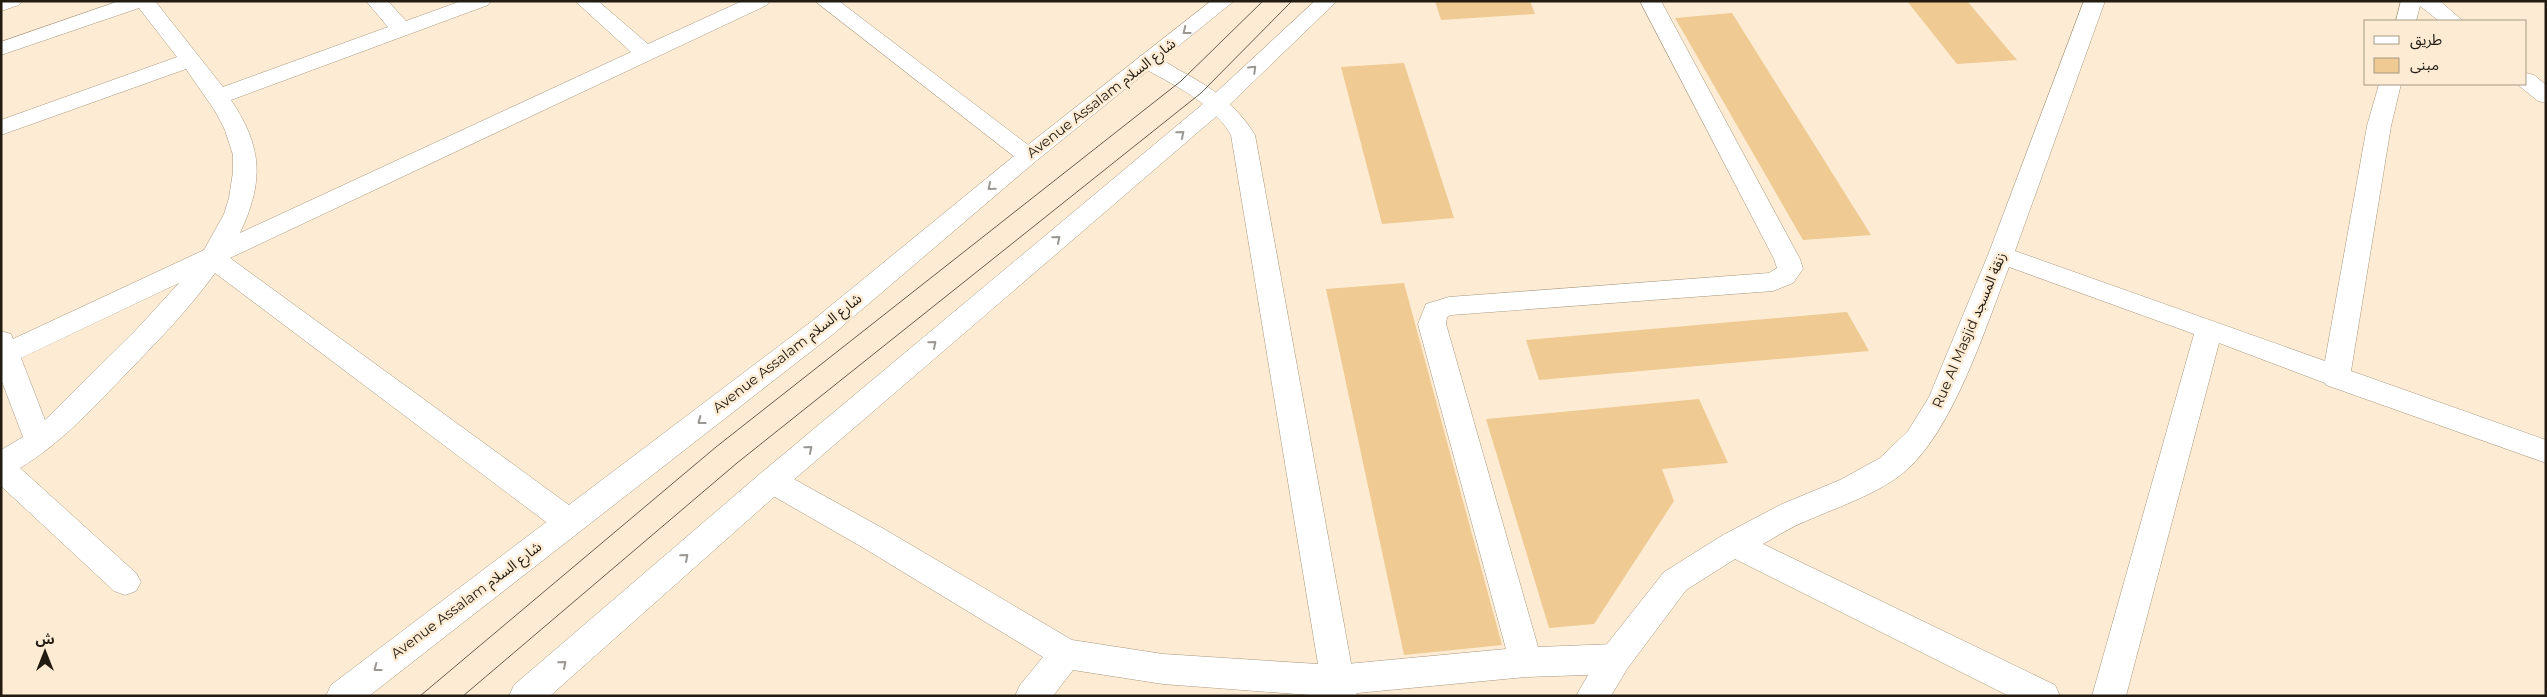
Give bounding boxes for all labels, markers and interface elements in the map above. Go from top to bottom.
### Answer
legend [2364,20,2527,85]
one-way arrow [1183,26,1192,34]
text: طريق [2410,30,2442,50]
street label: Avenue Assalam شارع السلام [1023,34,1180,163]
text: مبنى [2410,55,2439,74]
one-way arrow [1247,66,1256,75]
one-way arrow [1176,131,1185,140]
one-way arrow [988,181,997,190]
one-way arrow [1052,236,1061,245]
street label: Rue Al Masjid زنقة المسجد [1928,249,2010,411]
street label: Avenue Assalam شارع السلام [709,289,866,418]
one-way arrow [928,341,937,350]
one-way arrow [698,415,707,423]
one-way arrow [804,446,813,455]
street label: Avenue Assalam شارع السلام [387,537,546,664]
one-way arrow [680,553,689,562]
north arrow [20,627,70,677]
text: ش [35,630,55,648]
one-way arrow [557,661,566,669]
one-way arrow [374,663,383,671]

